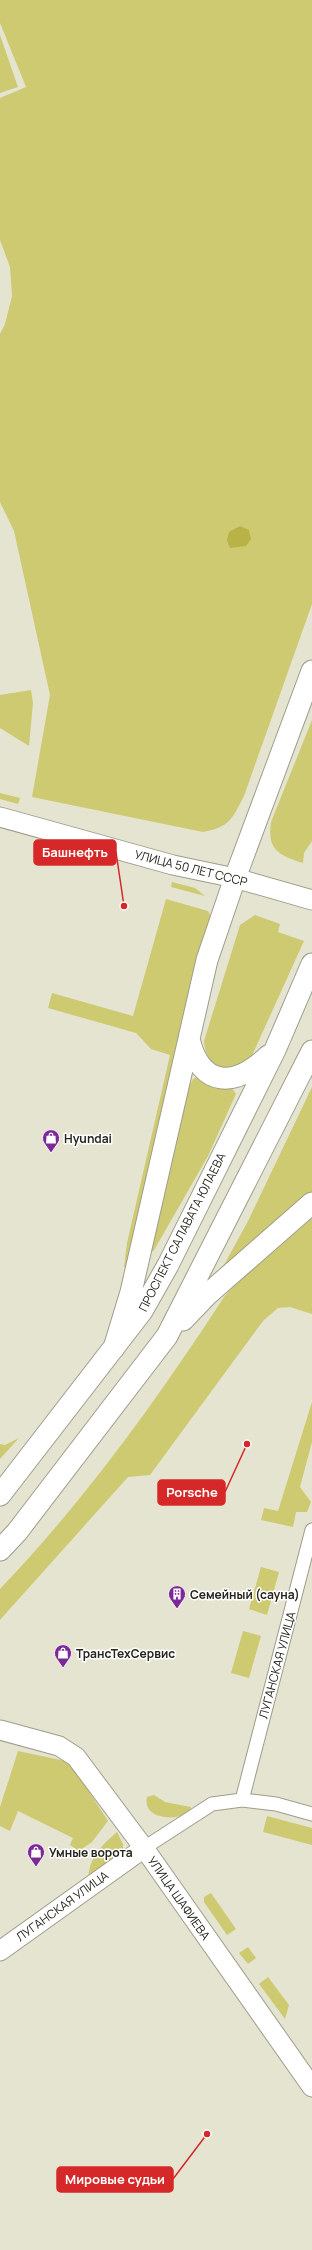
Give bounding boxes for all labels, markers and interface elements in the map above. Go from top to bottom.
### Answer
callout: Башнефть [34,840,116,865]
text: Башнефть [42,843,108,861]
street label: УЛИЦА 50 ЛЕТ СССР [133,846,249,890]
shop icon: Hyundai [41,1128,61,1153]
place label: Hyundai [64,1130,112,1147]
street label: ПРОСПЕКТ САЛАВАТА ЮЛАЕВА [134,1149,230,1314]
callout: Porsche [158,1480,225,1505]
text: Porsche [166,1483,218,1501]
building icon: Семейный (сауна) [167,1584,187,1609]
place label: Семейный (сауна) [190,1586,300,1603]
street label: ЛУГАНСКАЯ УЛИЦА [254,1609,300,1721]
shop icon: ТрансТехСервис [53,1643,73,1668]
place label: ТрансТехСервис [76,1645,175,1662]
shop icon: Умные ворота [26,1842,46,1867]
place label: Умные ворота [49,1844,133,1861]
street label: УЛИЦА ШАФИЕВА [144,1853,214,1944]
street label: ЛУГАНСКАЯ УЛИЦА [12,1866,112,1945]
callout: Мировые судьи [57,2167,173,2192]
text: Мировые судьи [65,2170,165,2188]

